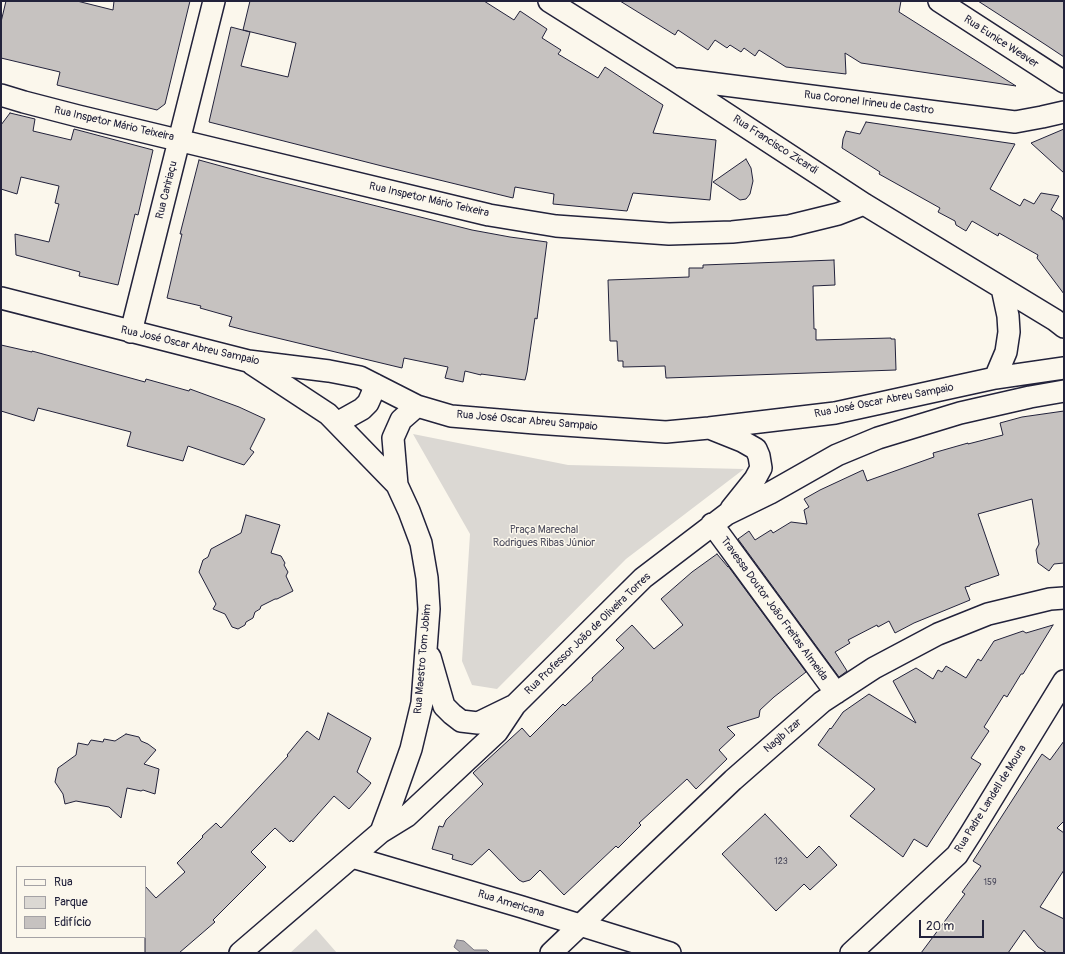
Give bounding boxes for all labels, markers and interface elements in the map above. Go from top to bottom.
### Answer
street label: Rua Eunice Weaver [961,13,1041,71]
street label: Rua Coronel Irineu de Castro [803,88,935,118]
street label: Rua Inspetor Mário Teixeira [53,104,175,144]
street label: Rua Francisco Zicardi [730,113,820,177]
street label: Rua Caririaçu [153,160,181,220]
street label: Rua Inspetor Mário Teixeira [368,180,490,220]
street label: Rua José Oscar Abreu Sampaio [119,324,261,368]
street label: Rua José Oscar Abreu Sampaio [813,381,955,421]
street label: Rua José Oscar Abreu Sampaio [456,408,598,434]
park label: Praça Marechal Rodrigues Ribas Júnior [493,523,595,549]
street label: Travessa Doutor João Freitas Almeida [717,534,831,684]
street label: Rua Professor João de Oliveira Torres [522,570,654,698]
street label: Rua Maestro Tom Jobim [412,603,434,715]
street label: Nagib Izar [761,716,805,756]
street label: Rua Padre Landell de Moura [952,743,1030,855]
house number: 123 [774,857,788,867]
legend [16,866,146,938]
text: Rua [54,875,73,890]
house number: 159 [983,878,997,888]
street label: Rua Americana [476,888,546,920]
text: Parque [54,895,88,910]
scale bar [921,912,986,938]
text: Edifício [54,915,91,930]
text: 20 m [926,919,954,934]

